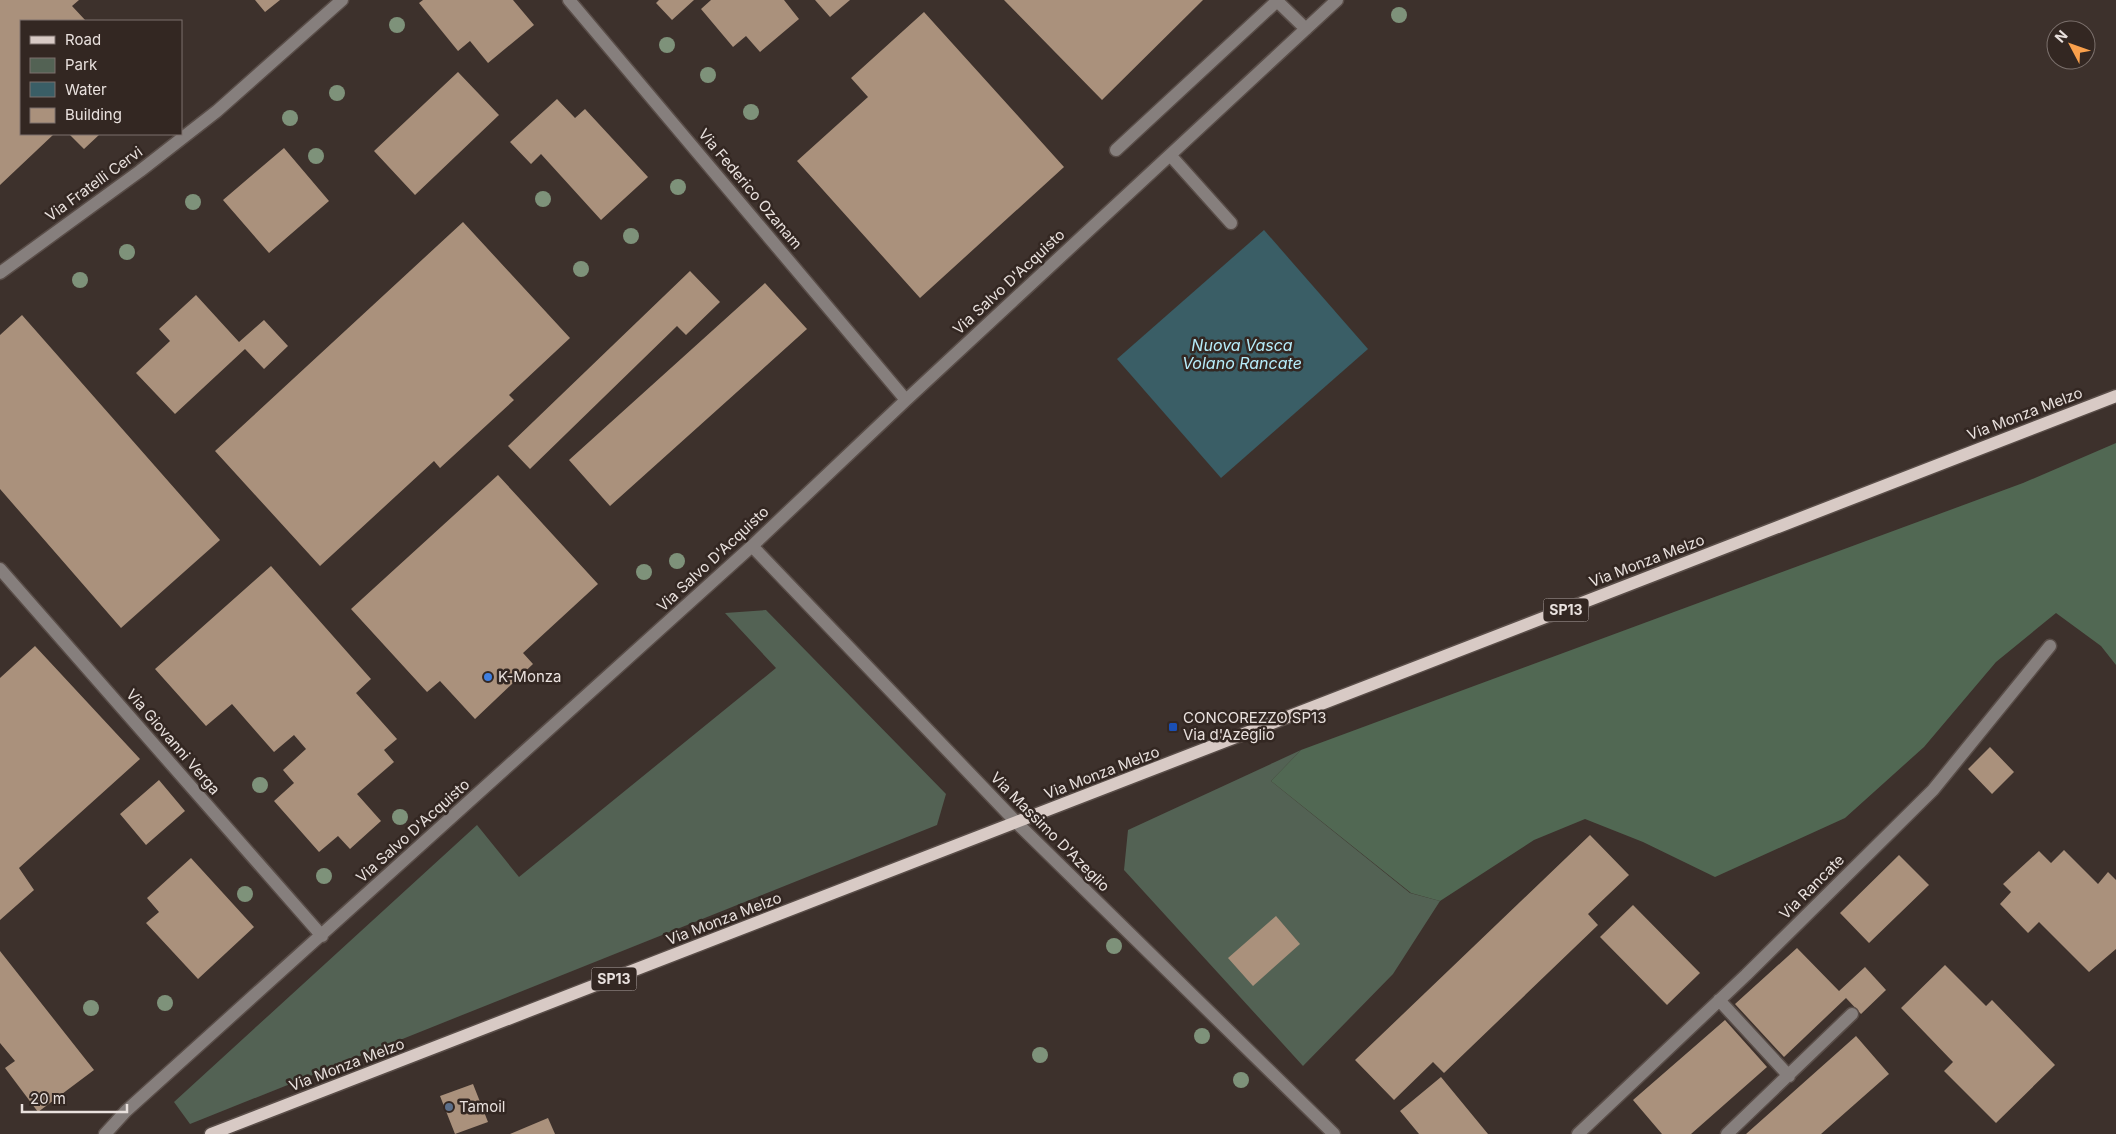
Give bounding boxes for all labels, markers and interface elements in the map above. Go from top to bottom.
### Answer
legend [20,20,182,135]
north arrow [2046,20,2096,70]
text: N [2051,27,2071,46]
text: Road [65,30,101,49]
text: Park [65,55,98,74]
text: Water [65,80,107,99]
text: Building [65,105,122,124]
street label: Via Federico Ozanam [694,125,806,253]
street label: Via Fratelli Cervi [41,142,146,225]
street label: Via Salvo D'Acquisto [949,225,1069,338]
water label: Nuova Vasca Volano Rancate [1182,335,1302,373]
street label: Via Monza Melzo [1964,383,2085,444]
street label: Via Salvo D'Acquisto [653,502,773,615]
street label: Via Monza Melzo [1586,530,1707,591]
road number: SP13 [1544,598,1588,622]
place label: K-Monza [498,667,561,686]
marker: K-Monza [482,671,494,683]
street label: Via Giovanni Verga [122,685,224,798]
place label: CONCOREZZO SP13 Via d'Azeglio [1183,708,1326,744]
marker: CONCOREZZO SP13 Via d'Azeglio [1167,721,1179,733]
street label: Via Monza Melzo [1041,742,1162,803]
street label: Via Massimo D'Azeglio [987,768,1114,895]
street label: Via Salvo D'Acquisto [352,775,473,887]
street label: Via Rancate [1775,850,1848,923]
street label: Via Monza Melzo [663,888,784,949]
road number: SP13 [592,968,636,991]
street label: Via Monza Melzo [286,1034,407,1095]
scale bar [22,1082,128,1114]
text: 20 m [30,1089,66,1108]
place label: Tamoil [459,1097,505,1116]
marker: Tamoil [443,1101,455,1113]

